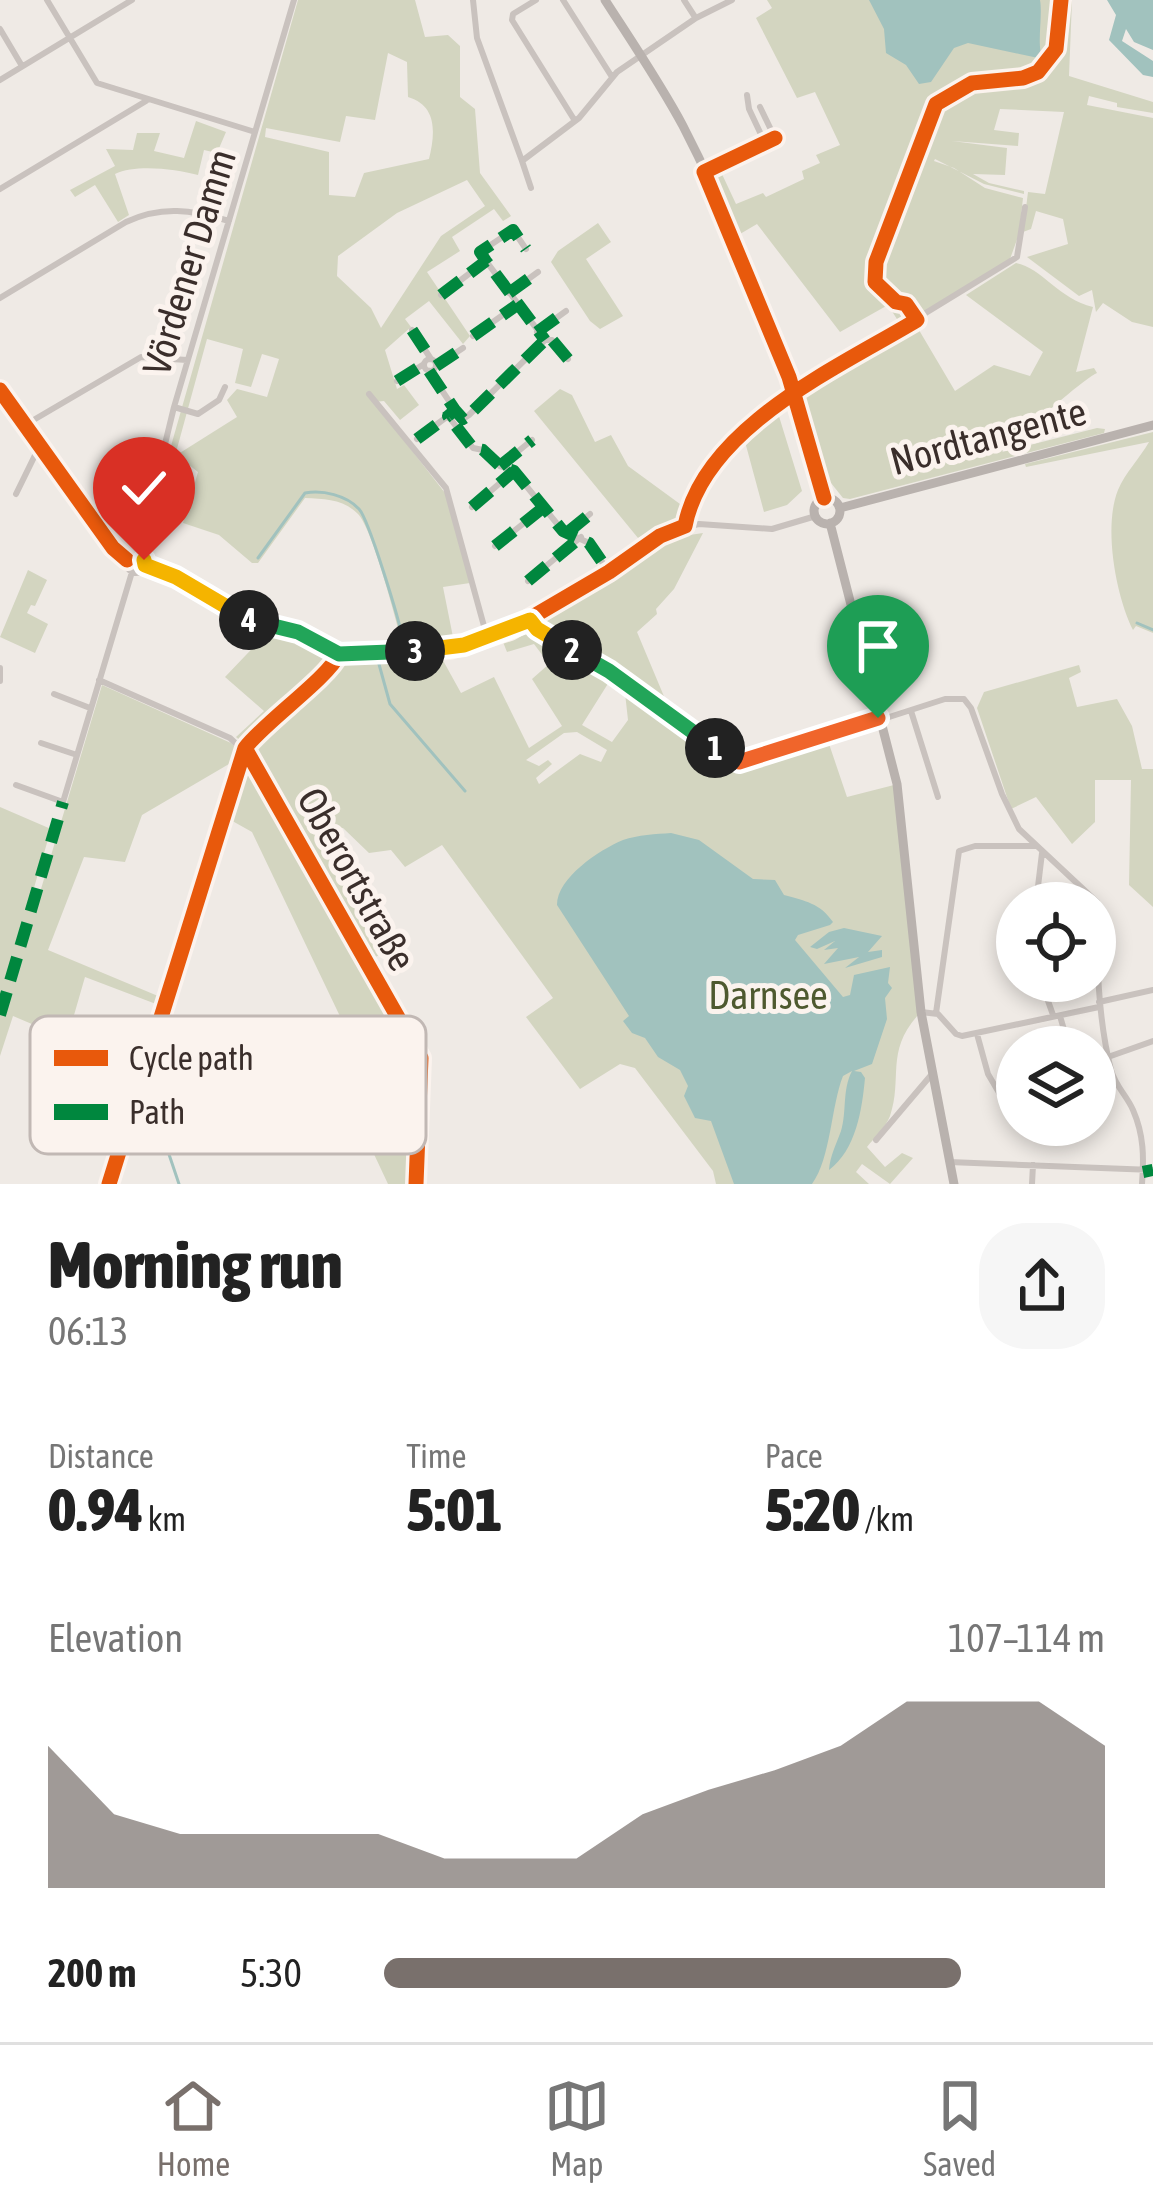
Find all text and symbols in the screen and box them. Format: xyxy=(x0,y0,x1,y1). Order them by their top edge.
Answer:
street label: Vördener Damm xyxy=(134,144,244,380)
street label: Nordtangente xyxy=(885,389,1091,483)
pin xyxy=(93,437,195,560)
icon: check xyxy=(111,455,177,521)
pin: 4 xyxy=(219,590,279,650)
pin xyxy=(827,595,929,718)
text: 4 xyxy=(241,601,257,639)
icon: arrive xyxy=(845,613,911,679)
pin: 2 xyxy=(542,620,602,680)
pin: 3 xyxy=(385,621,445,681)
text: 2 xyxy=(564,631,580,669)
text: 3 xyxy=(407,632,423,670)
pin: 1 xyxy=(685,718,745,778)
text: 1 xyxy=(707,729,723,767)
street label: Oberortstraße xyxy=(289,780,425,978)
map controls xyxy=(996,882,1116,1146)
button: locate xyxy=(996,882,1116,1002)
park label: Darnsee xyxy=(708,973,828,1017)
legend xyxy=(30,1016,426,1154)
button: layers xyxy=(996,1026,1116,1146)
text: Cycle path xyxy=(129,1039,254,1077)
text: Path xyxy=(129,1093,185,1131)
button: share xyxy=(979,1223,1105,1349)
text: Morning run xyxy=(48,1226,343,1302)
text: 06:13 xyxy=(48,1309,128,1353)
text: Distance xyxy=(48,1437,154,1475)
text: Time xyxy=(406,1437,467,1475)
text: Pace xyxy=(765,1437,823,1475)
text: 0.94 xyxy=(48,1475,143,1544)
text: 5:01 xyxy=(406,1475,503,1544)
text: 5:20 xyxy=(765,1475,860,1544)
text: km xyxy=(143,1500,186,1538)
text: /km xyxy=(860,1500,914,1538)
text: Elevation xyxy=(48,1616,183,1660)
text: 107–114 m xyxy=(948,1616,1105,1660)
text: 200 m xyxy=(48,1951,136,1995)
text: 5:30 xyxy=(240,1951,302,1995)
tab: Home xyxy=(157,2073,230,2183)
tab: Map xyxy=(544,2073,610,2183)
tab: Saved xyxy=(923,2073,996,2183)

